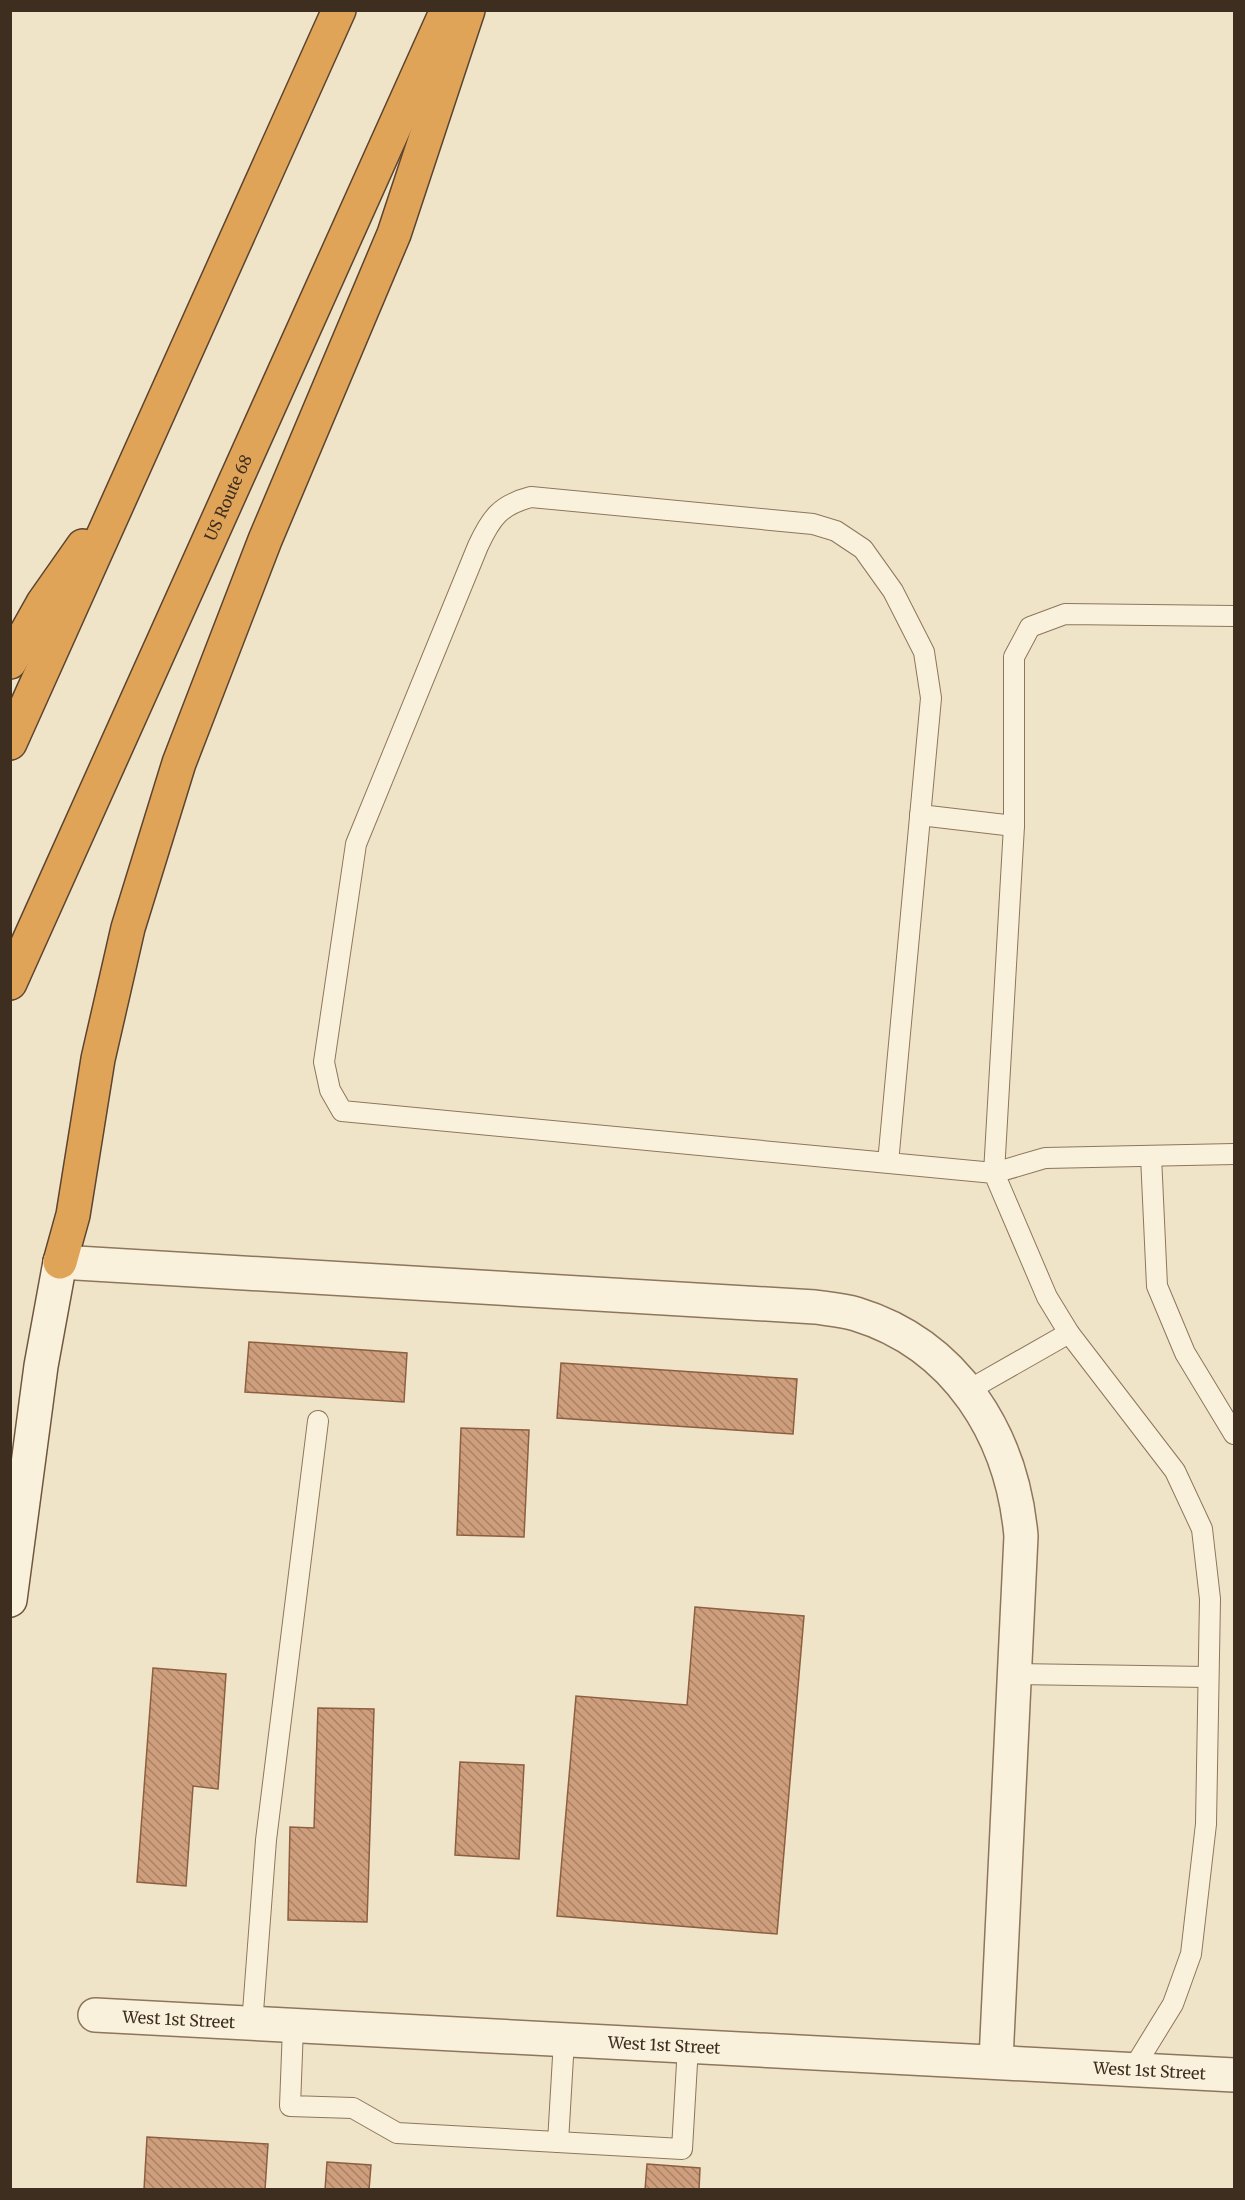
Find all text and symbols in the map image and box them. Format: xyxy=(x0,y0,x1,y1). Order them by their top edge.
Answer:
street label: US Route 68 xyxy=(200,451,256,544)
street label: West 1st Street xyxy=(121,2006,236,2032)
street label: West 1st Street xyxy=(606,2032,722,2058)
street label: West 1st Street xyxy=(1092,2058,1207,2084)

